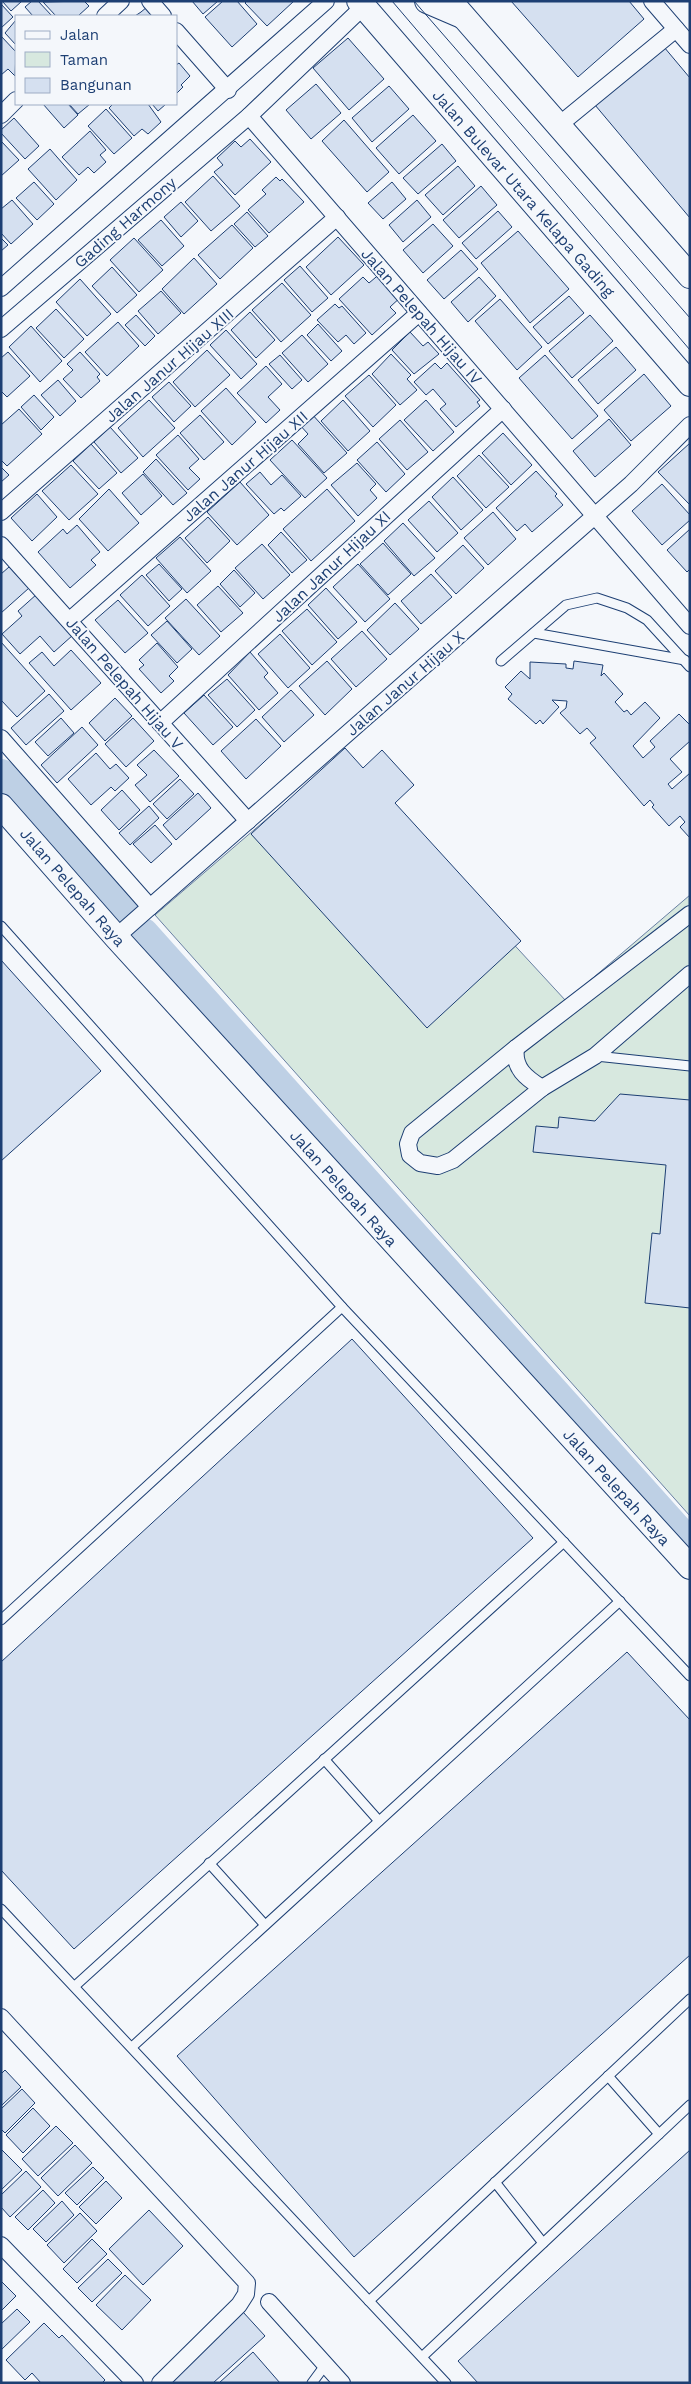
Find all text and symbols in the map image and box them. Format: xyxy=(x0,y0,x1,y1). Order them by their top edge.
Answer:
legend xyxy=(15,15,178,105)
text: Jalan xyxy=(60,26,99,44)
text: Taman xyxy=(60,51,108,69)
text: Bangunan xyxy=(60,76,132,94)
street label: Jalan Bulevar Utara Kelapa Gading xyxy=(428,86,619,301)
street label: Gading Harmony xyxy=(70,172,181,272)
street label: Jalan Pelepah Hijau IV xyxy=(357,244,486,388)
street label: Jalan Janur Hijau XIII xyxy=(101,304,238,426)
street label: Jalan Janur Hijau XII xyxy=(179,407,312,526)
street label: Jalan Janur Hijau XI xyxy=(268,507,394,626)
street label: Jalan Pelepah Hijau V xyxy=(62,613,187,753)
street label: Jalan Janur Hijau X xyxy=(342,627,468,740)
street label: Jalan Pelepah Raya xyxy=(16,824,129,951)
street label: Jalan Pelepah Raya xyxy=(286,1126,401,1251)
street label: Jalan Pelepah Raya xyxy=(559,1425,674,1550)

